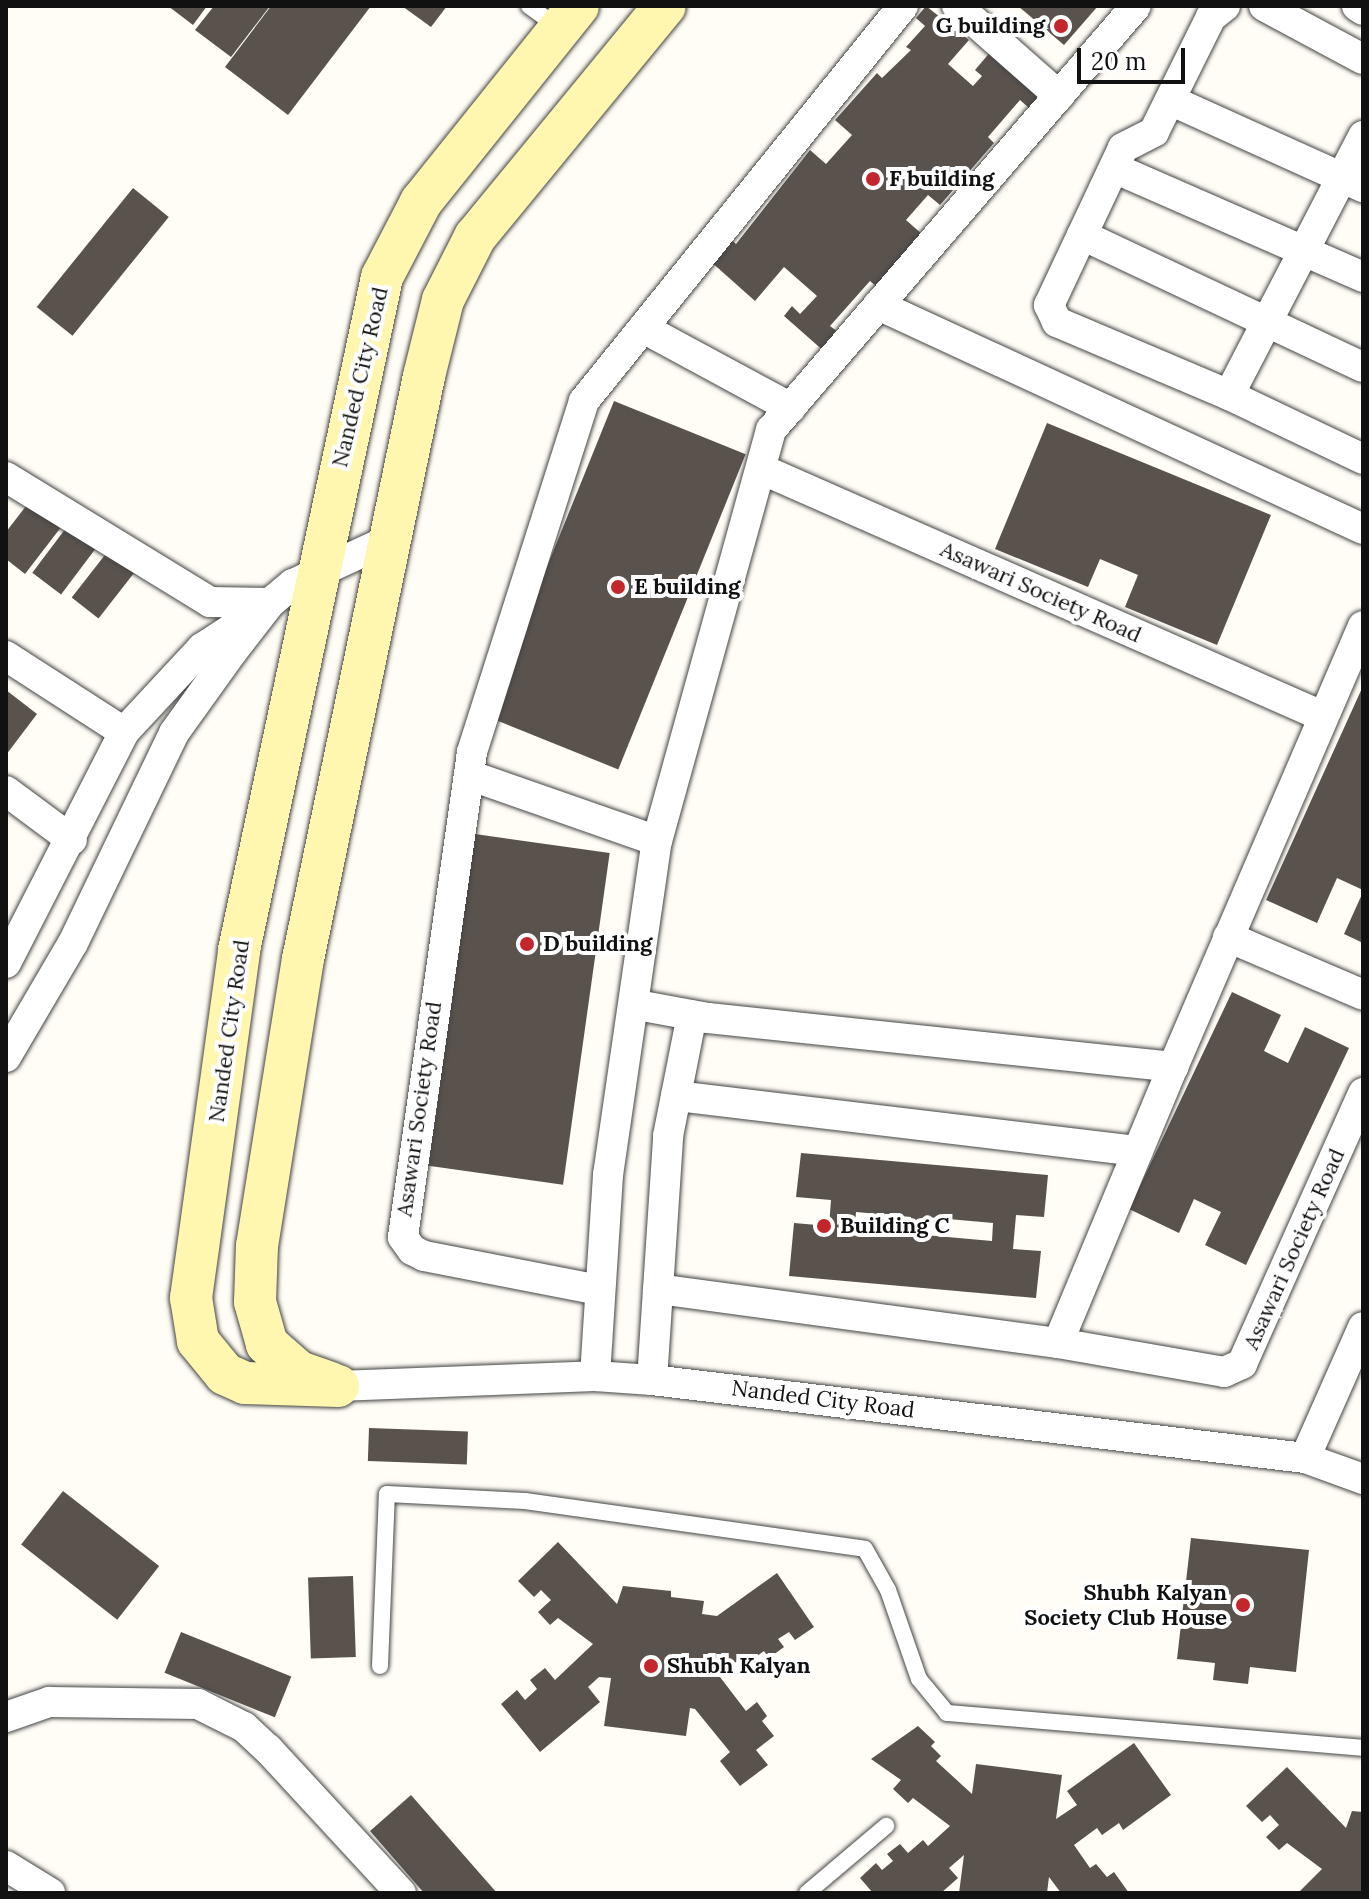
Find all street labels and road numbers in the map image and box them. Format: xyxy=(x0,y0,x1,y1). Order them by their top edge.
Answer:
street label: Nanded City Road xyxy=(326,284,394,470)
street label: Asawari Society Road xyxy=(936,536,1146,648)
street label: Nanded City Road xyxy=(203,938,255,1124)
street label: Asawari Society Road xyxy=(391,1000,447,1218)
street label: Asawari Society Road xyxy=(1238,1144,1350,1354)
street label: Nanded City Road xyxy=(730,1375,916,1423)

